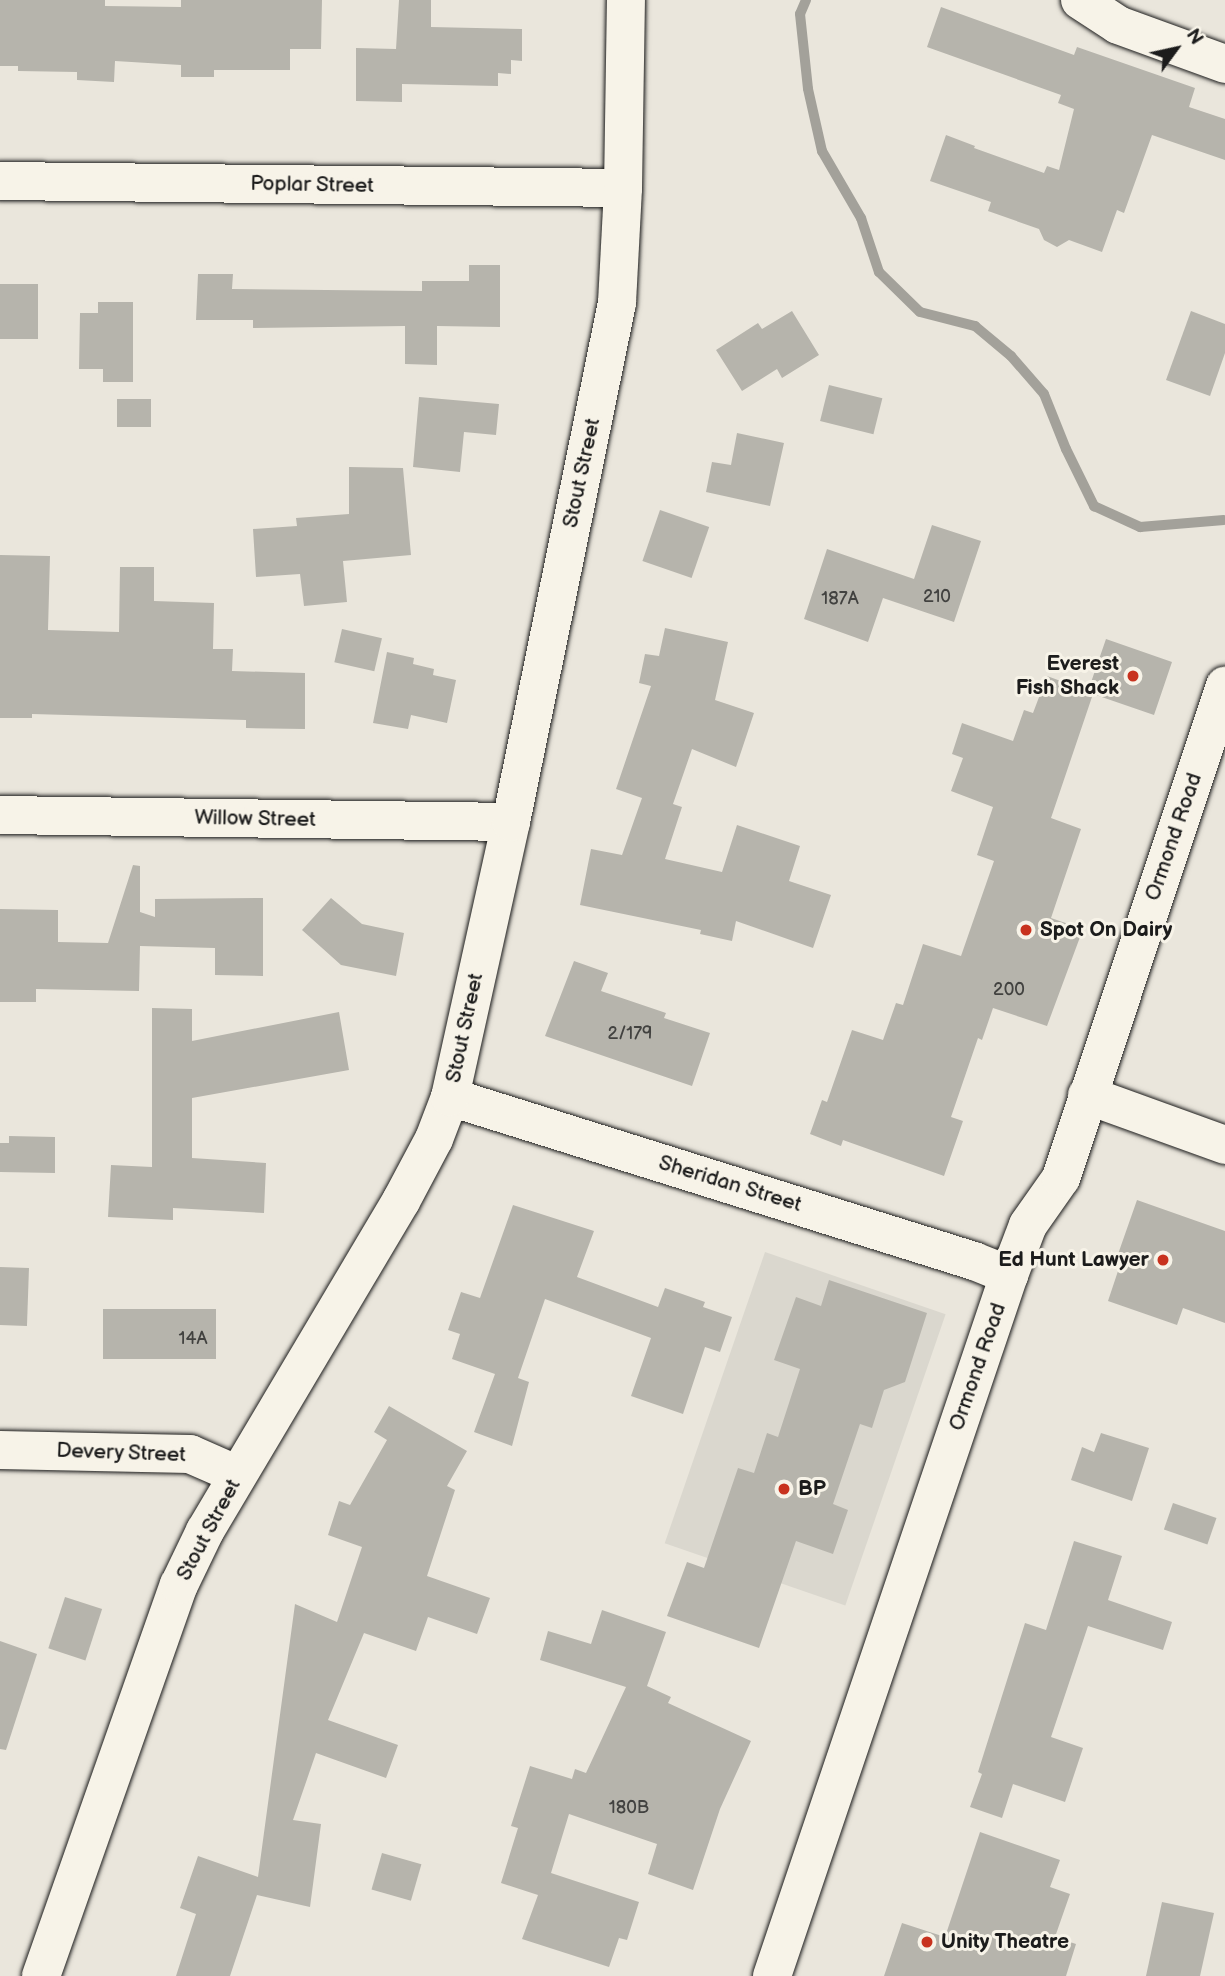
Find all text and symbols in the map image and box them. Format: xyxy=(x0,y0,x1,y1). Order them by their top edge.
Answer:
north arrow xyxy=(1141,14,1211,84)
text: N xyxy=(1180,25,1208,50)
street label: Poplar Street xyxy=(250,171,374,199)
street label: Stout Street xyxy=(558,416,606,530)
house number: 210 xyxy=(923,586,951,608)
house number: 187A xyxy=(821,588,859,610)
place label: Everest Fish Shack xyxy=(1016,651,1119,701)
marker: Everest Fish Shack xyxy=(1125,668,1141,684)
street label: Ormond Road xyxy=(1140,770,1208,904)
street label: Willow Street xyxy=(194,805,316,833)
place label: Spot On Dairy xyxy=(1040,917,1172,943)
marker: Spot On Dairy xyxy=(1018,922,1034,938)
street label: Stout Street xyxy=(441,971,489,1085)
house number: 200 xyxy=(993,979,1025,1001)
house number: 2/179 xyxy=(608,1023,652,1045)
street label: Sheridan Street xyxy=(655,1150,805,1218)
place label: Ed Hunt Lawyer xyxy=(998,1247,1149,1273)
marker: Ed Hunt Lawyer xyxy=(1155,1252,1171,1268)
street label: Ormond Road xyxy=(944,1300,1012,1434)
house number: 14A xyxy=(179,1328,207,1350)
street label: Devery Street xyxy=(55,1438,187,1468)
street label: Stout Street xyxy=(172,1475,246,1585)
place label: BP xyxy=(798,1476,826,1502)
marker: BP xyxy=(776,1481,792,1497)
house number: 180B xyxy=(609,1797,649,1819)
place label: Unity Theatre xyxy=(941,1929,1070,1955)
marker: Unity Theatre xyxy=(919,1934,935,1950)

